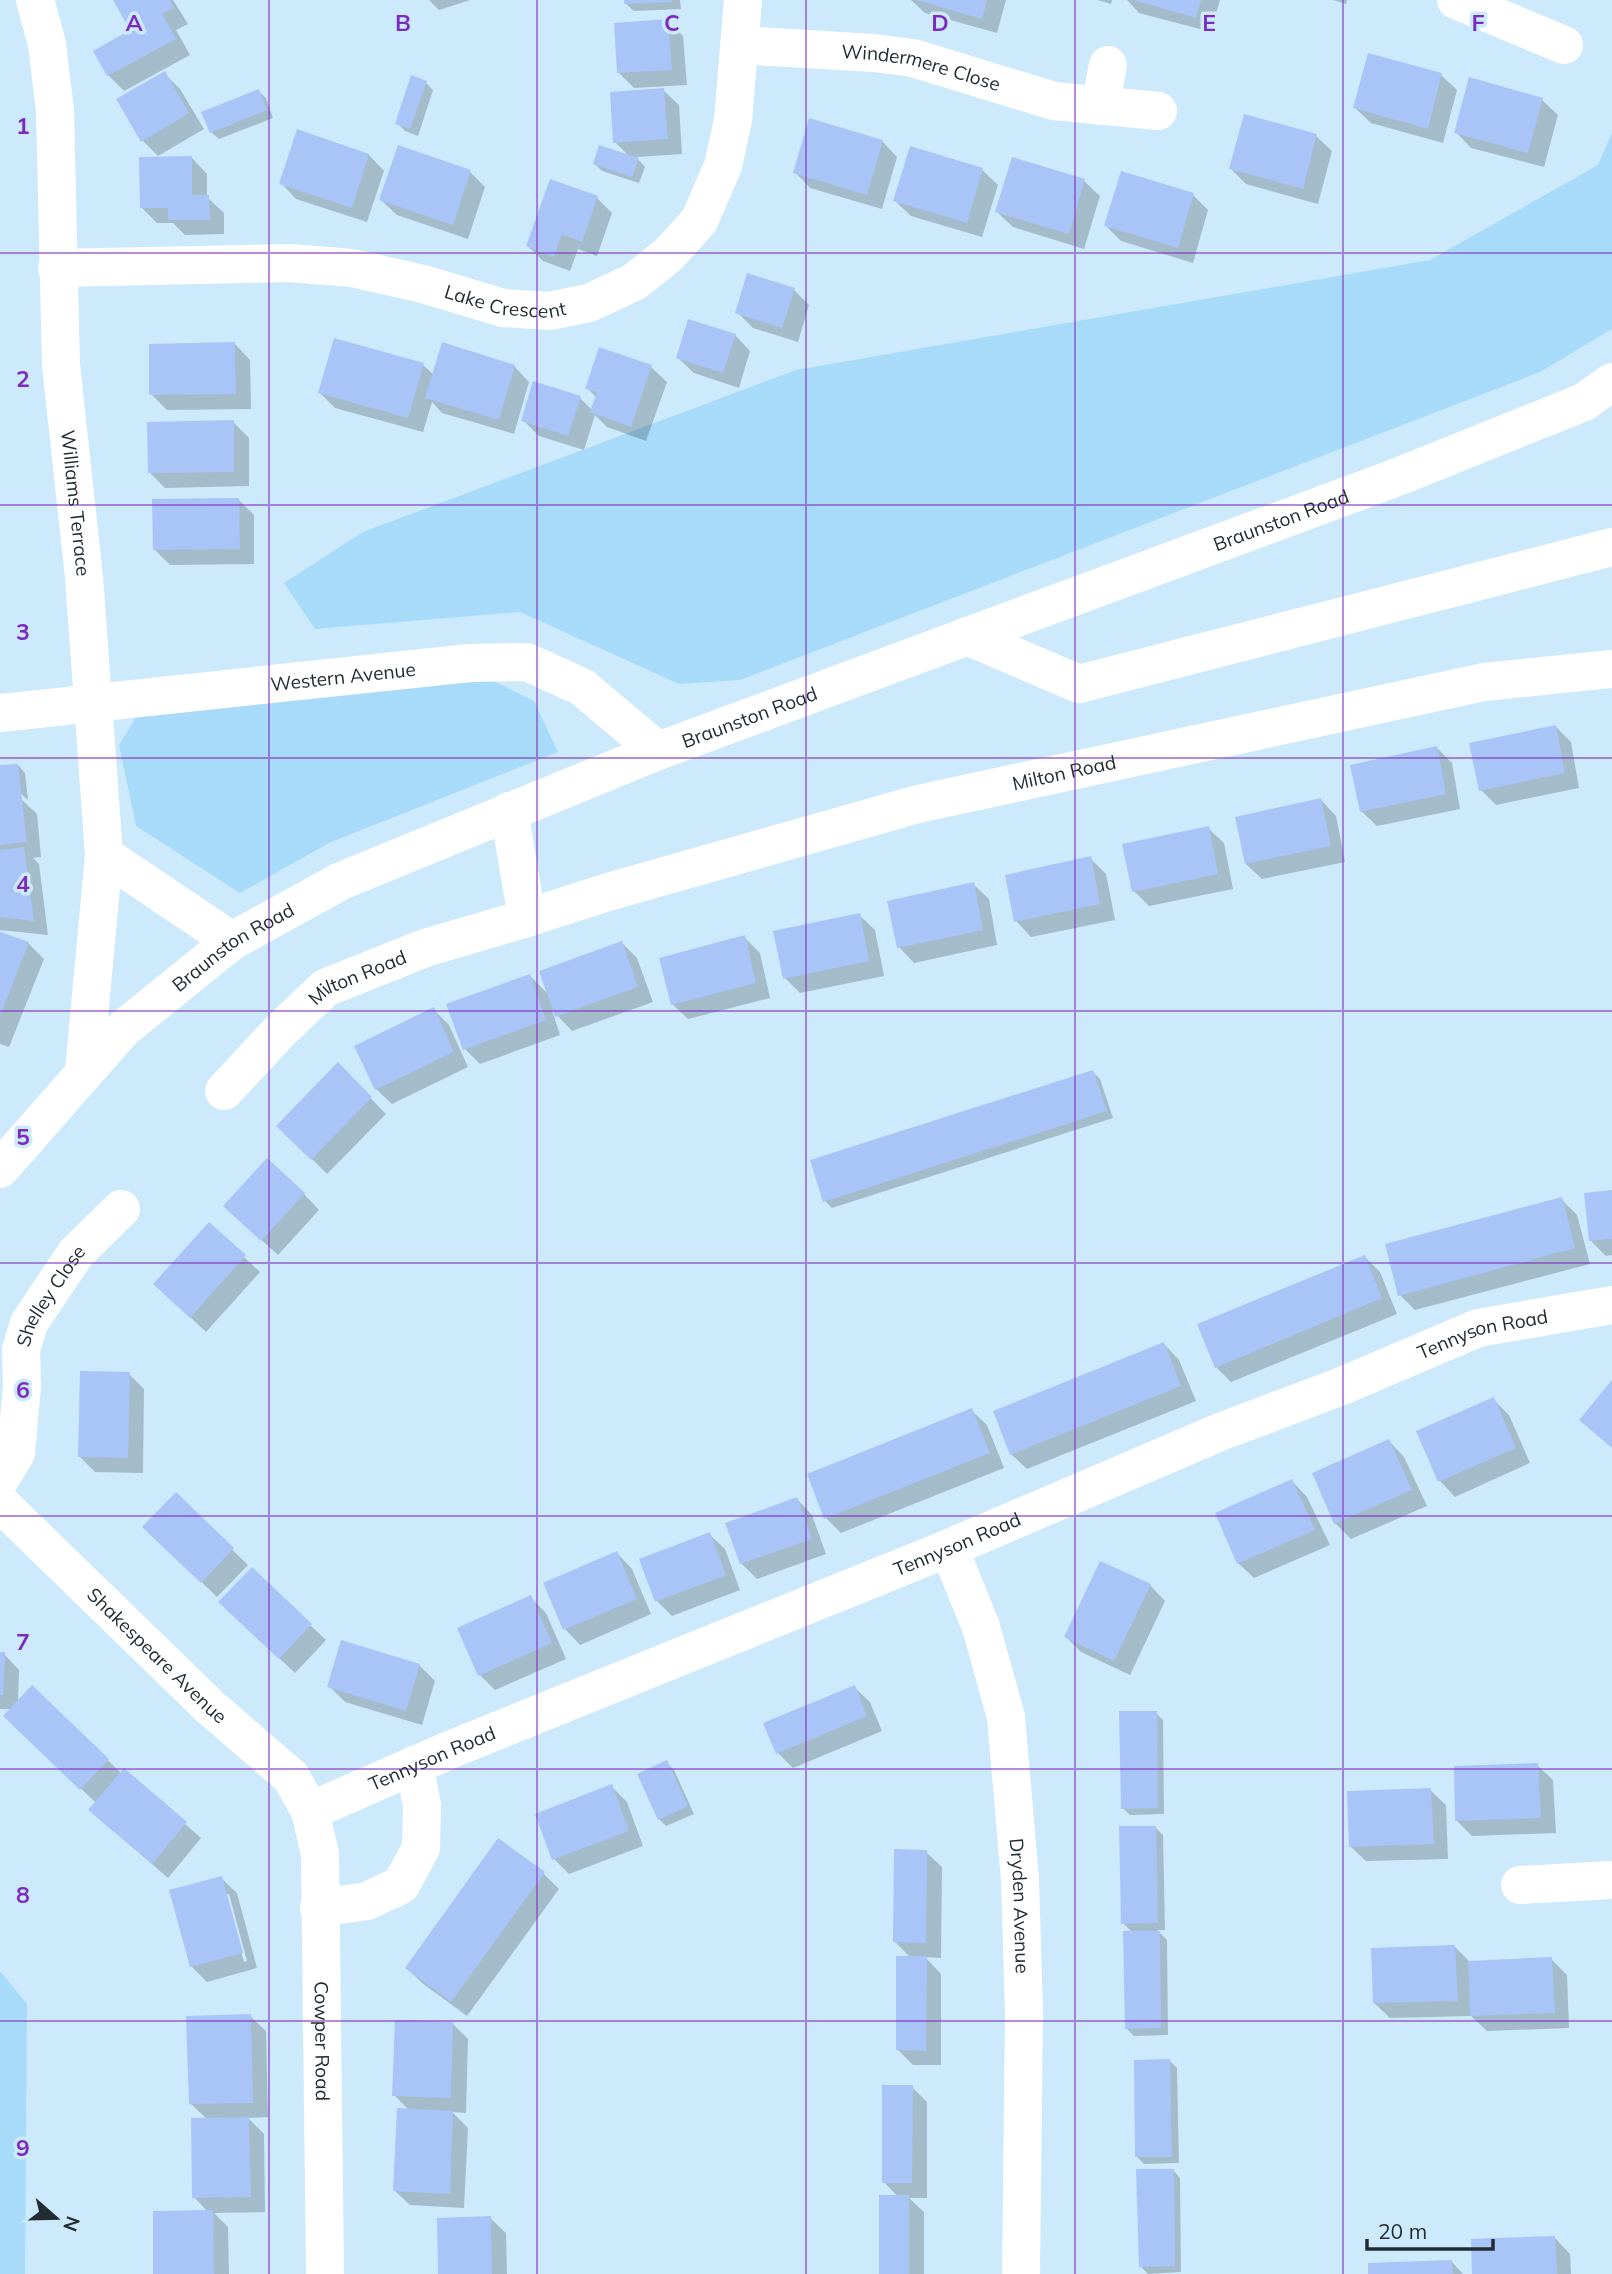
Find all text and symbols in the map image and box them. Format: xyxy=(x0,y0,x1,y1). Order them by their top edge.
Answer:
text: A xyxy=(125,8,143,37)
text: B xyxy=(395,8,411,37)
text: C xyxy=(664,8,680,37)
text: D xyxy=(931,8,949,37)
text: E xyxy=(1202,8,1216,37)
text: F xyxy=(1471,8,1485,37)
street label: Windermere Close xyxy=(841,39,1003,96)
text: 1 xyxy=(16,111,30,140)
street label: Lake Crescent xyxy=(442,279,568,323)
text: 2 xyxy=(16,364,30,393)
street label: Williams Terrace xyxy=(56,429,96,577)
street label: Braunston Road xyxy=(1210,484,1352,556)
text: 3 xyxy=(16,617,30,646)
street label: Western Avenue xyxy=(269,657,417,696)
street label: Braunston Road xyxy=(678,681,821,753)
street label: Milton Road xyxy=(1010,750,1118,795)
text: 4 xyxy=(16,869,30,898)
street label: Braunston Road xyxy=(167,897,298,997)
street label: Milton Road xyxy=(303,945,410,1010)
text: 5 xyxy=(16,1122,30,1151)
street label: Shelley Close xyxy=(11,1239,90,1349)
street label: Tennyson Road xyxy=(1414,1304,1550,1364)
text: 6 xyxy=(16,1375,30,1404)
street label: Tennyson Road xyxy=(890,1507,1024,1581)
street label: Shakespeare Avenue xyxy=(82,1582,232,1728)
text: 7 xyxy=(16,1627,30,1656)
street label: Tennyson Road xyxy=(365,1721,499,1796)
street label: Dryden Avenue xyxy=(1005,1837,1035,1974)
text: 8 xyxy=(16,1880,30,1909)
street label: Cowper Road xyxy=(310,1981,335,2101)
text: 9 xyxy=(16,2133,30,2162)
north arrow xyxy=(21,2183,91,2253)
scale bar xyxy=(1367,2208,1493,2252)
text: N xyxy=(58,2213,86,2235)
text: 20 m xyxy=(1378,2218,1427,2244)

